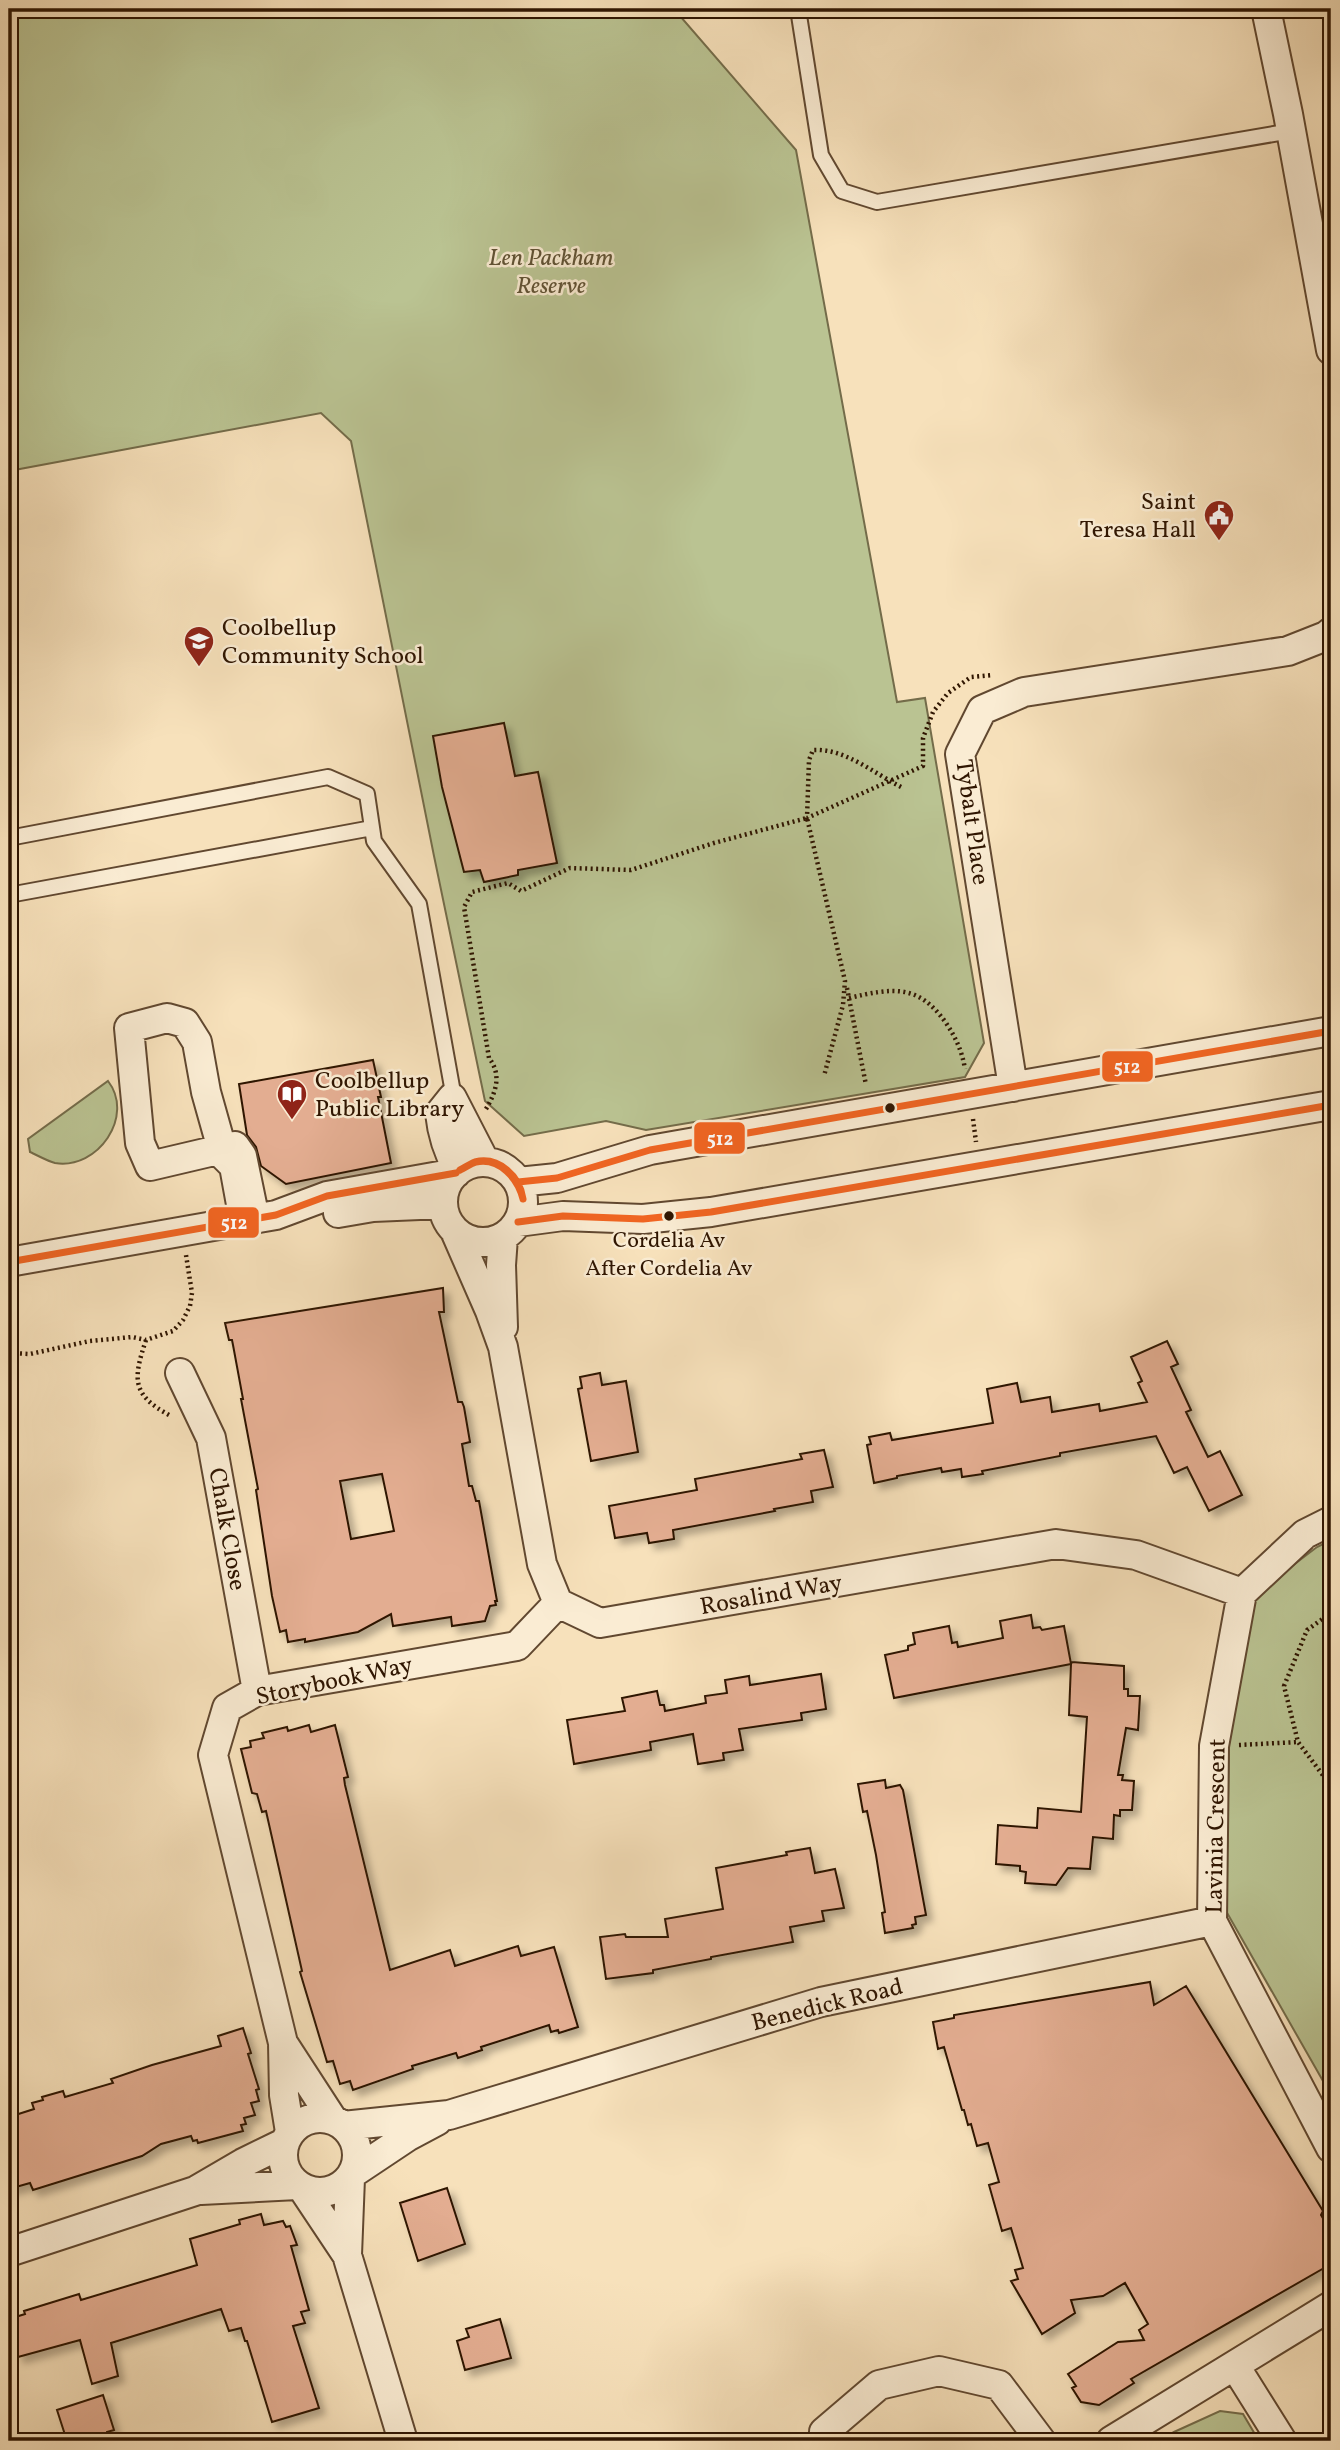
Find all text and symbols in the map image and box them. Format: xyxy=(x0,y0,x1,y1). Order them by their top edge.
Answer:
park label: Len Packham Reserve xyxy=(489,242,613,304)
place label: Saint Teresa Hall xyxy=(1079,486,1196,548)
public building icon: Saint Teresa Hall xyxy=(1202,498,1236,542)
place label: Coolbellup Community School xyxy=(222,612,424,674)
school or university icon: Coolbellup Community School xyxy=(182,624,216,668)
street label: Tybalt Place xyxy=(945,757,997,887)
line badge: 512 xyxy=(1101,1050,1154,1083)
text: 512 xyxy=(1114,1055,1140,1081)
place label: Coolbellup Public Library xyxy=(315,1065,464,1127)
library icon: Coolbellup Public Library xyxy=(275,1077,309,1121)
unlabelled marker xyxy=(883,1101,897,1115)
line badge: 512 xyxy=(693,1121,746,1155)
text: 512 xyxy=(707,1127,733,1153)
line badge: 512 xyxy=(207,1206,260,1239)
marker: Cordelia Av After Cordelia Av xyxy=(662,1209,676,1223)
text: 512 xyxy=(221,1211,247,1237)
place label: Cordelia Av After Cordelia Av xyxy=(586,1226,753,1285)
street label: Chalk Close xyxy=(199,1465,254,1593)
street label: Rosalind Way xyxy=(698,1567,845,1625)
street label: Storybook Way xyxy=(253,1649,416,1715)
street label: Lavinia Crescent xyxy=(1198,1738,1236,1914)
street label: Benedick Road xyxy=(748,1971,907,2041)

